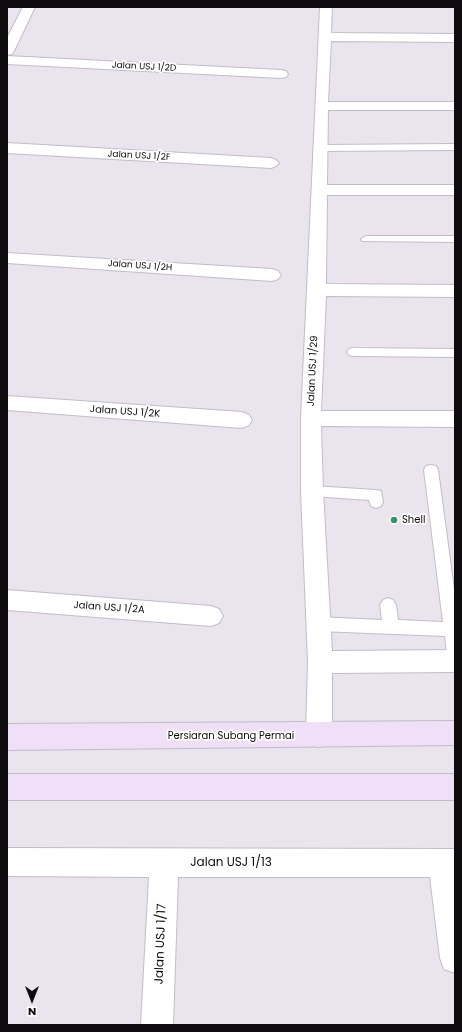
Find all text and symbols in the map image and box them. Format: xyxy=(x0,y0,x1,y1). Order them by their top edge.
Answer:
street label: Jalan USJ 1/2D xyxy=(111,60,177,74)
street label: Jalan USJ 1/2F xyxy=(107,149,171,163)
street label: Jalan USJ 1/2H xyxy=(107,258,173,274)
street label: Jalan USJ 1/29 xyxy=(305,335,321,407)
street label: Jalan USJ 1/2K xyxy=(89,404,161,420)
place label: Shell xyxy=(402,514,425,526)
marker: Shell xyxy=(389,515,399,525)
street label: Jalan USJ 1/2A xyxy=(73,600,145,616)
street label: Persiaran Subang Permai xyxy=(168,730,294,742)
street label: Jalan USJ 1/13 xyxy=(190,856,272,870)
street label: Jalan USJ 1/17 xyxy=(152,903,170,985)
north arrow xyxy=(12,980,52,1020)
text: N xyxy=(28,1004,36,1020)

